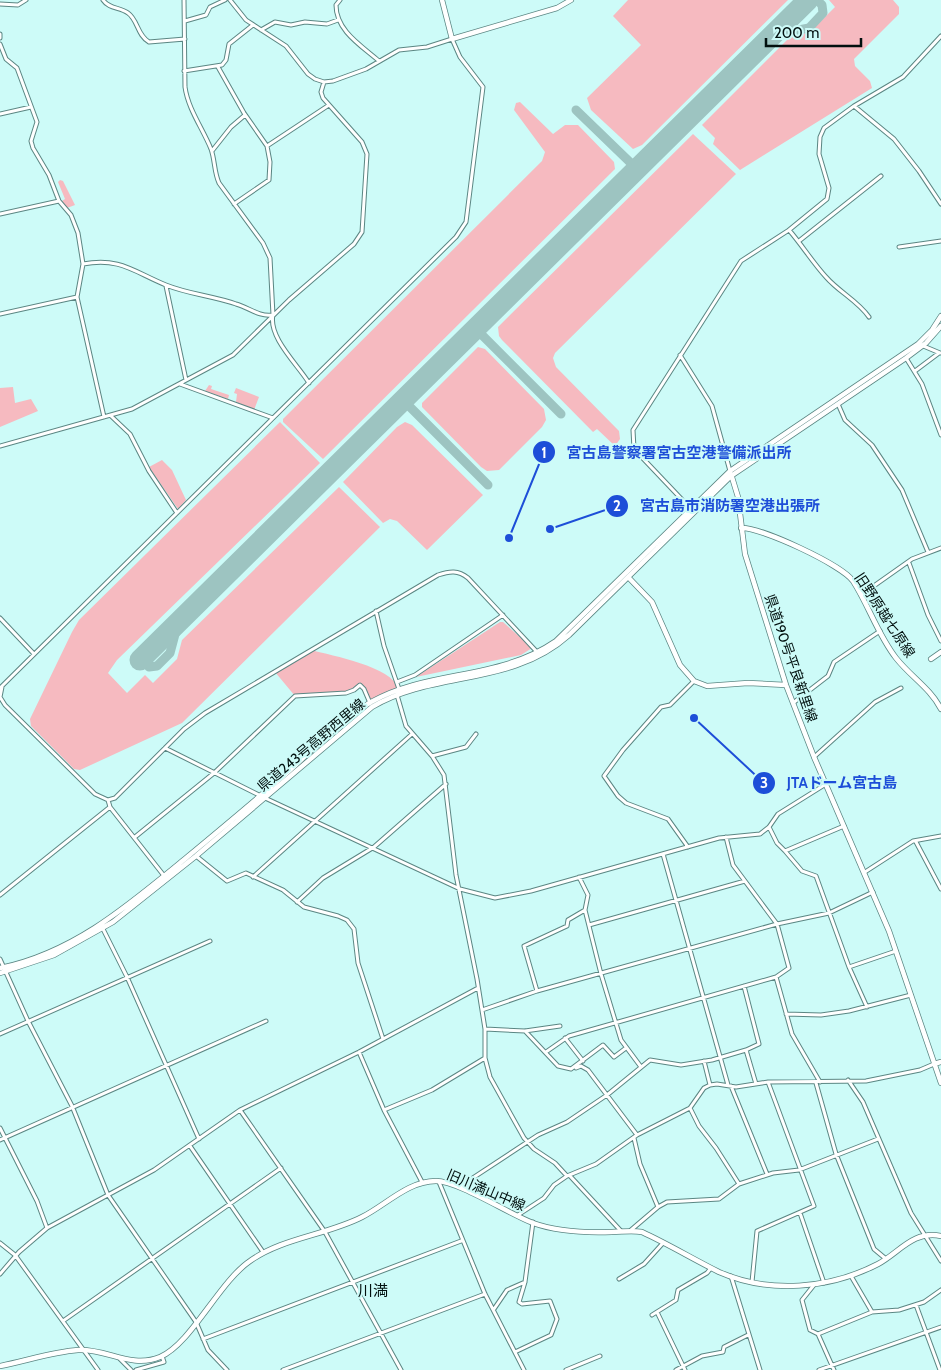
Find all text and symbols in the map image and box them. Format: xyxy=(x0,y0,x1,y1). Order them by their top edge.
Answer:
scale bar xyxy=(766,15,861,47)
text: 200 m xyxy=(774,24,819,42)
callout: 宮古島警察署宮古空港警備派出所 xyxy=(531,437,801,467)
text: 1 xyxy=(541,444,547,462)
text: 宮古島警察署宮古空港警備派出所 xyxy=(566,444,792,462)
callout: 宮古島市消防署空港出張所 xyxy=(605,491,830,521)
text: 2 xyxy=(613,497,621,515)
text: 宮古島市消防署空港出張所 xyxy=(640,497,820,515)
street label: 旧野原越七原線 xyxy=(851,569,919,661)
street label: 県道190号平良新里線 xyxy=(761,592,821,724)
street label: 県道243号高野西里線 xyxy=(254,695,368,795)
callout: JTAドーム宮古島 xyxy=(752,768,908,798)
text: 3 xyxy=(760,774,768,792)
text: JTAドーム宮古島 xyxy=(786,774,897,792)
street label: 旧川満山中線 xyxy=(444,1165,528,1215)
district label: 川満 xyxy=(358,1282,388,1300)

